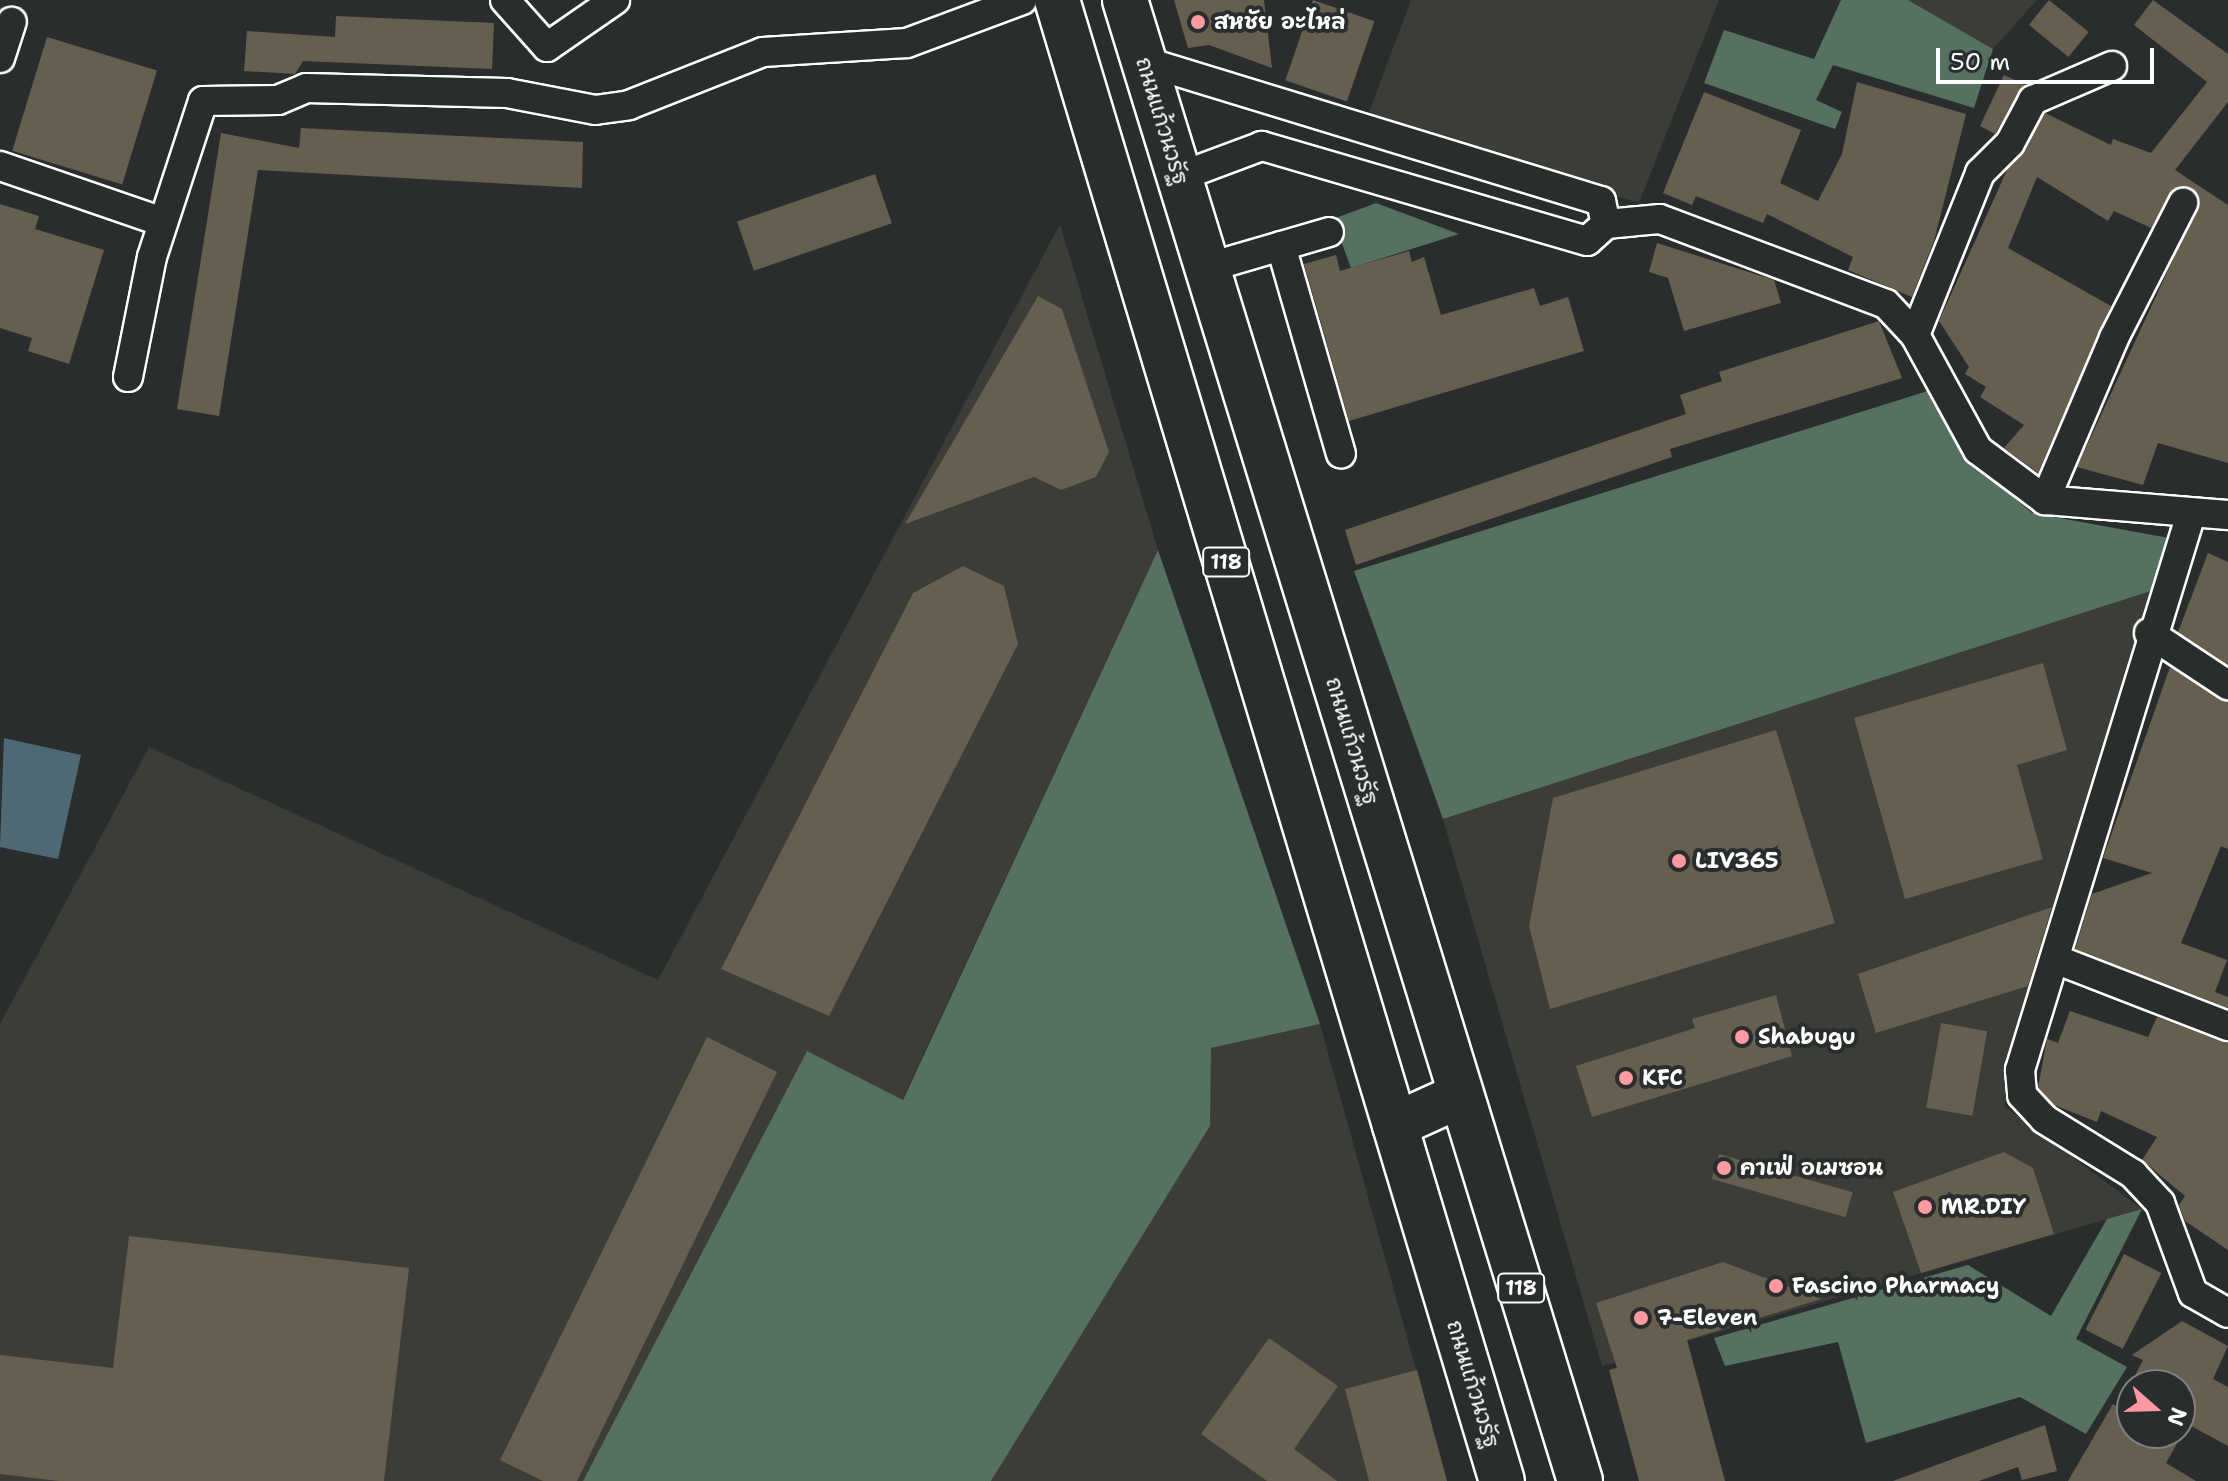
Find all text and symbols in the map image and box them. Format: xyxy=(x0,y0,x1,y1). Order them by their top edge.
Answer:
place label: สหชัย อะไหล่ xyxy=(1214,9,1345,35)
marker: สหชัย อะไหล่ xyxy=(1189,13,1207,31)
scale bar xyxy=(1940,32,2158,82)
text: 50 m xyxy=(1950,46,2010,78)
street label: ถนนแก้วนวรัฐ xyxy=(1130,54,1194,188)
road number: 118 xyxy=(1202,546,1250,578)
street label: ถนนแก้วนวรัฐ xyxy=(1320,674,1384,808)
place label: LIV365 xyxy=(1695,848,1779,874)
marker: LIV365 xyxy=(1670,852,1688,870)
place label: Shabugu xyxy=(1758,1024,1856,1050)
marker: Shabugu xyxy=(1733,1028,1751,1046)
place label: KFC xyxy=(1642,1065,1683,1091)
marker: KFC xyxy=(1617,1069,1635,1087)
place label: คาเฟ่ อเมซอน xyxy=(1740,1155,1883,1181)
marker: คาเฟ่ อเมซอน xyxy=(1715,1159,1733,1177)
place label: MR.DIY xyxy=(1941,1194,2026,1220)
marker: MR.DIY xyxy=(1916,1198,1934,1216)
road number: 118 xyxy=(1497,1272,1545,1304)
place label: Fascino Pharmacy xyxy=(1792,1273,2000,1299)
marker: Fascino Pharmacy xyxy=(1767,1277,1785,1295)
place label: 7-Eleven xyxy=(1657,1305,1757,1331)
marker: 7-Eleven xyxy=(1632,1309,1650,1327)
street label: ถนนแก้วนวรัฐ xyxy=(1441,1317,1505,1451)
north arrow xyxy=(2116,1369,2196,1449)
text: N xyxy=(2161,1404,2194,1430)

